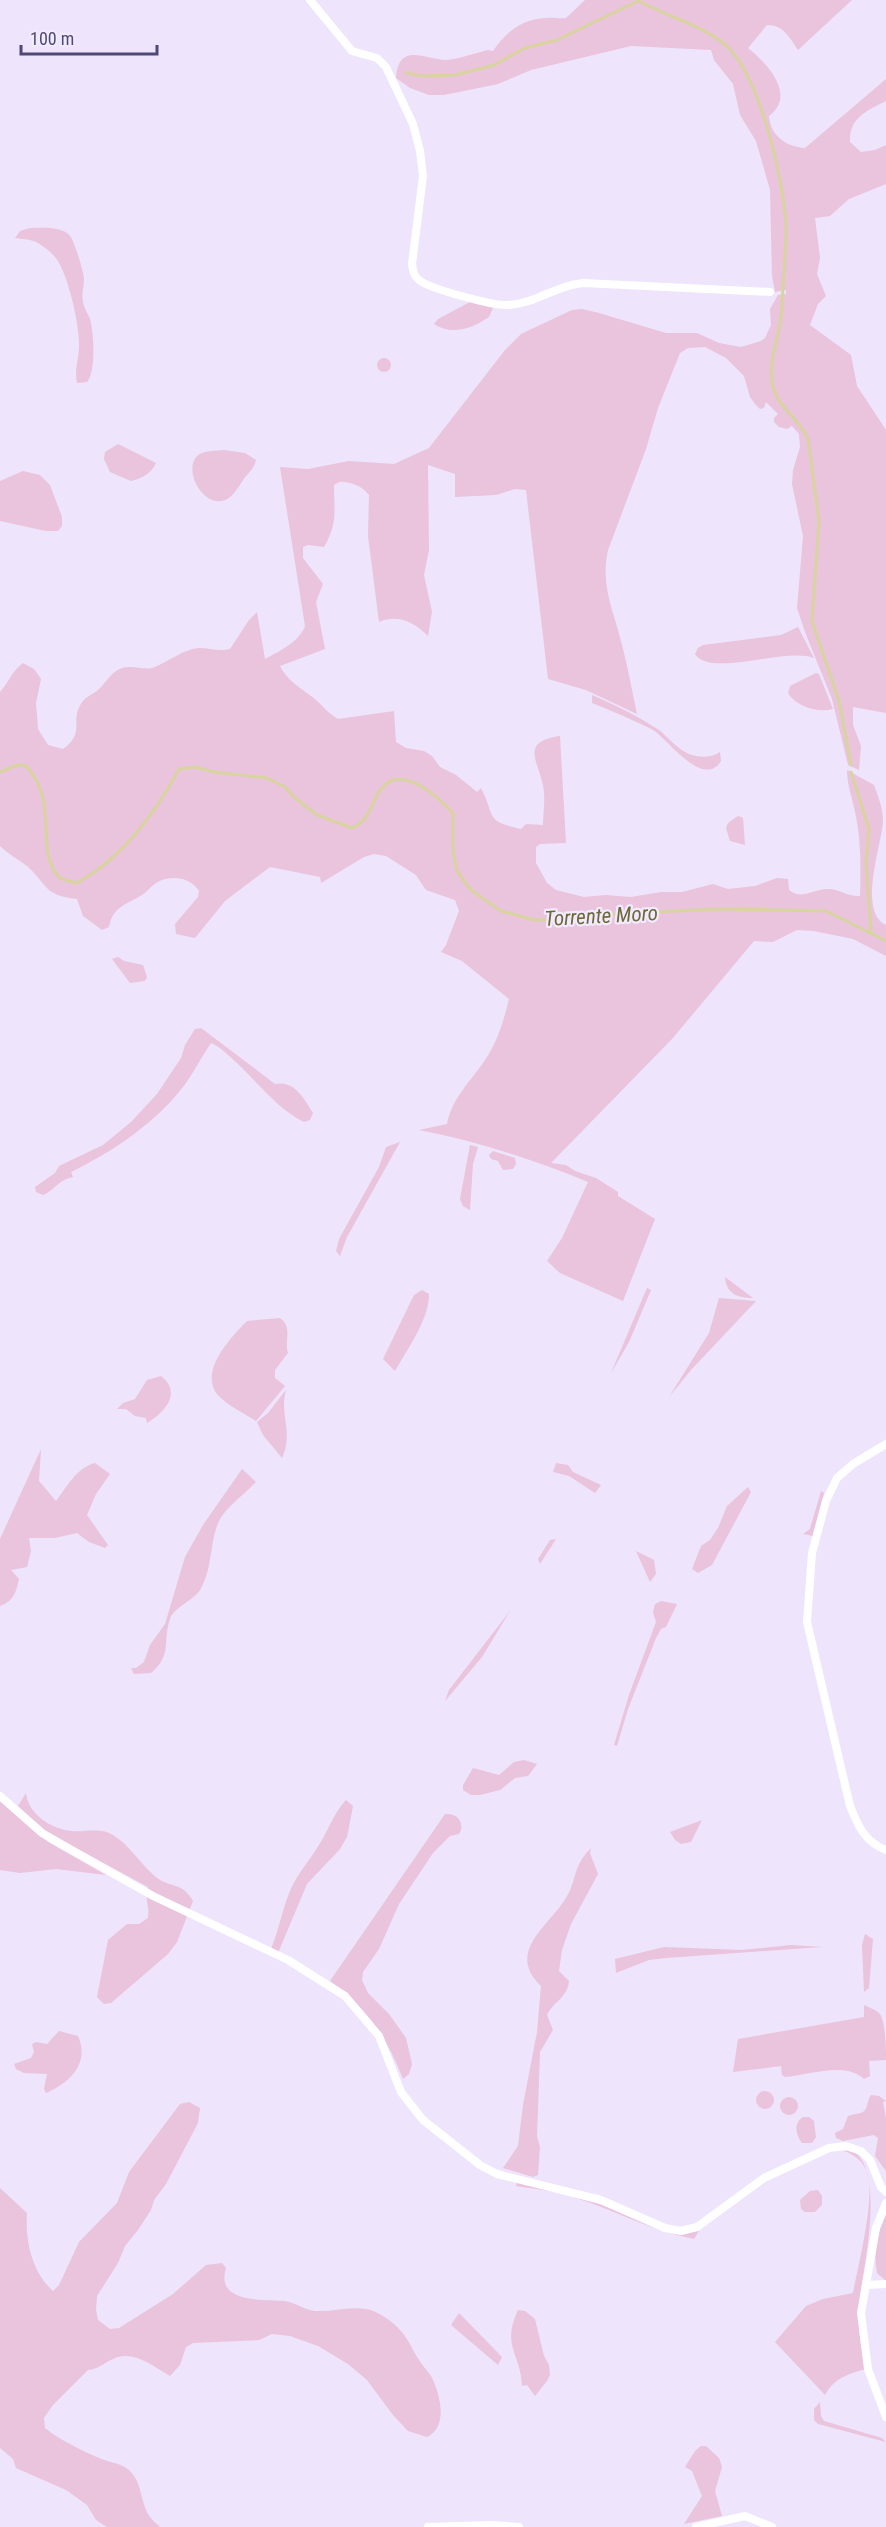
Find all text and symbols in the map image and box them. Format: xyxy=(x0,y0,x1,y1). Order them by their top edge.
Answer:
scale bar xyxy=(21,18,158,56)
text: 100 m xyxy=(30,28,74,49)
water label: Torrente Moro xyxy=(544,901,658,931)

